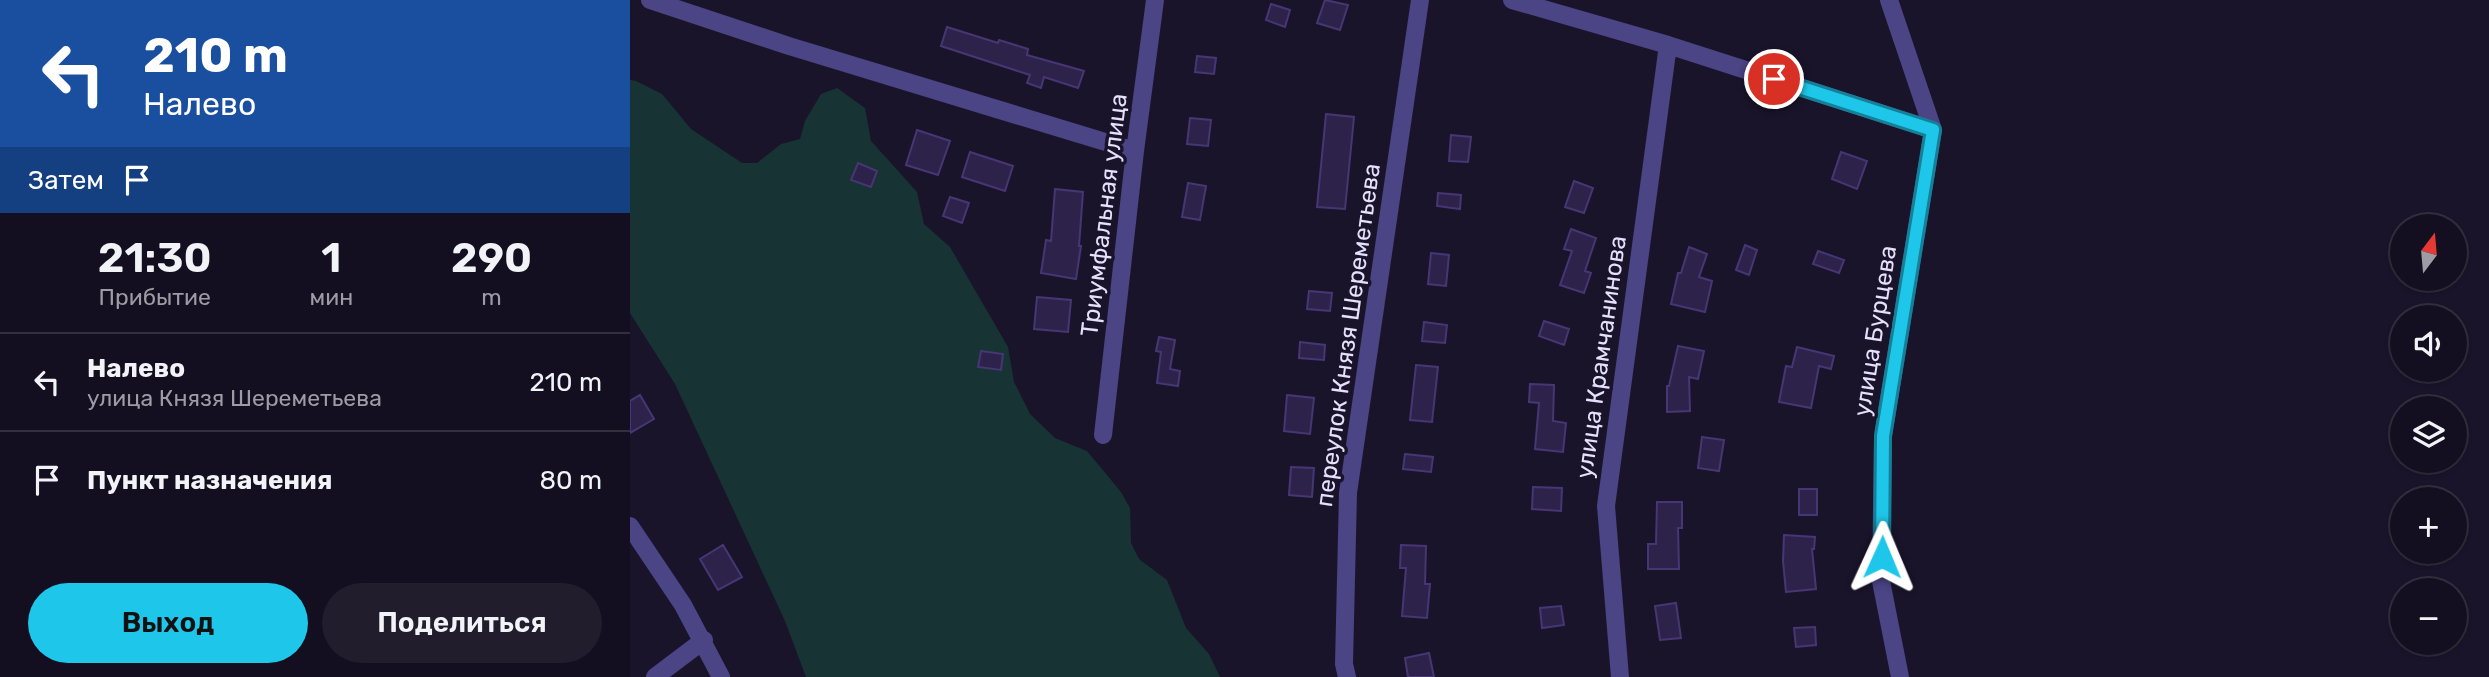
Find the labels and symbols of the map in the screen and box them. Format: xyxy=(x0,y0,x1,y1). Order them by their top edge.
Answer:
pin xyxy=(1744,49,1804,109)
street label: Триумфальная улица xyxy=(1075,92,1133,338)
street label: переулок Князя Шереметьева xyxy=(1310,161,1386,509)
north arrow xyxy=(2390,214,2468,290)
street label: улица Крамчанинова xyxy=(1570,234,1632,480)
street label: улица Бурцева xyxy=(1848,244,1902,418)
position arrow xyxy=(1845,520,1919,594)

